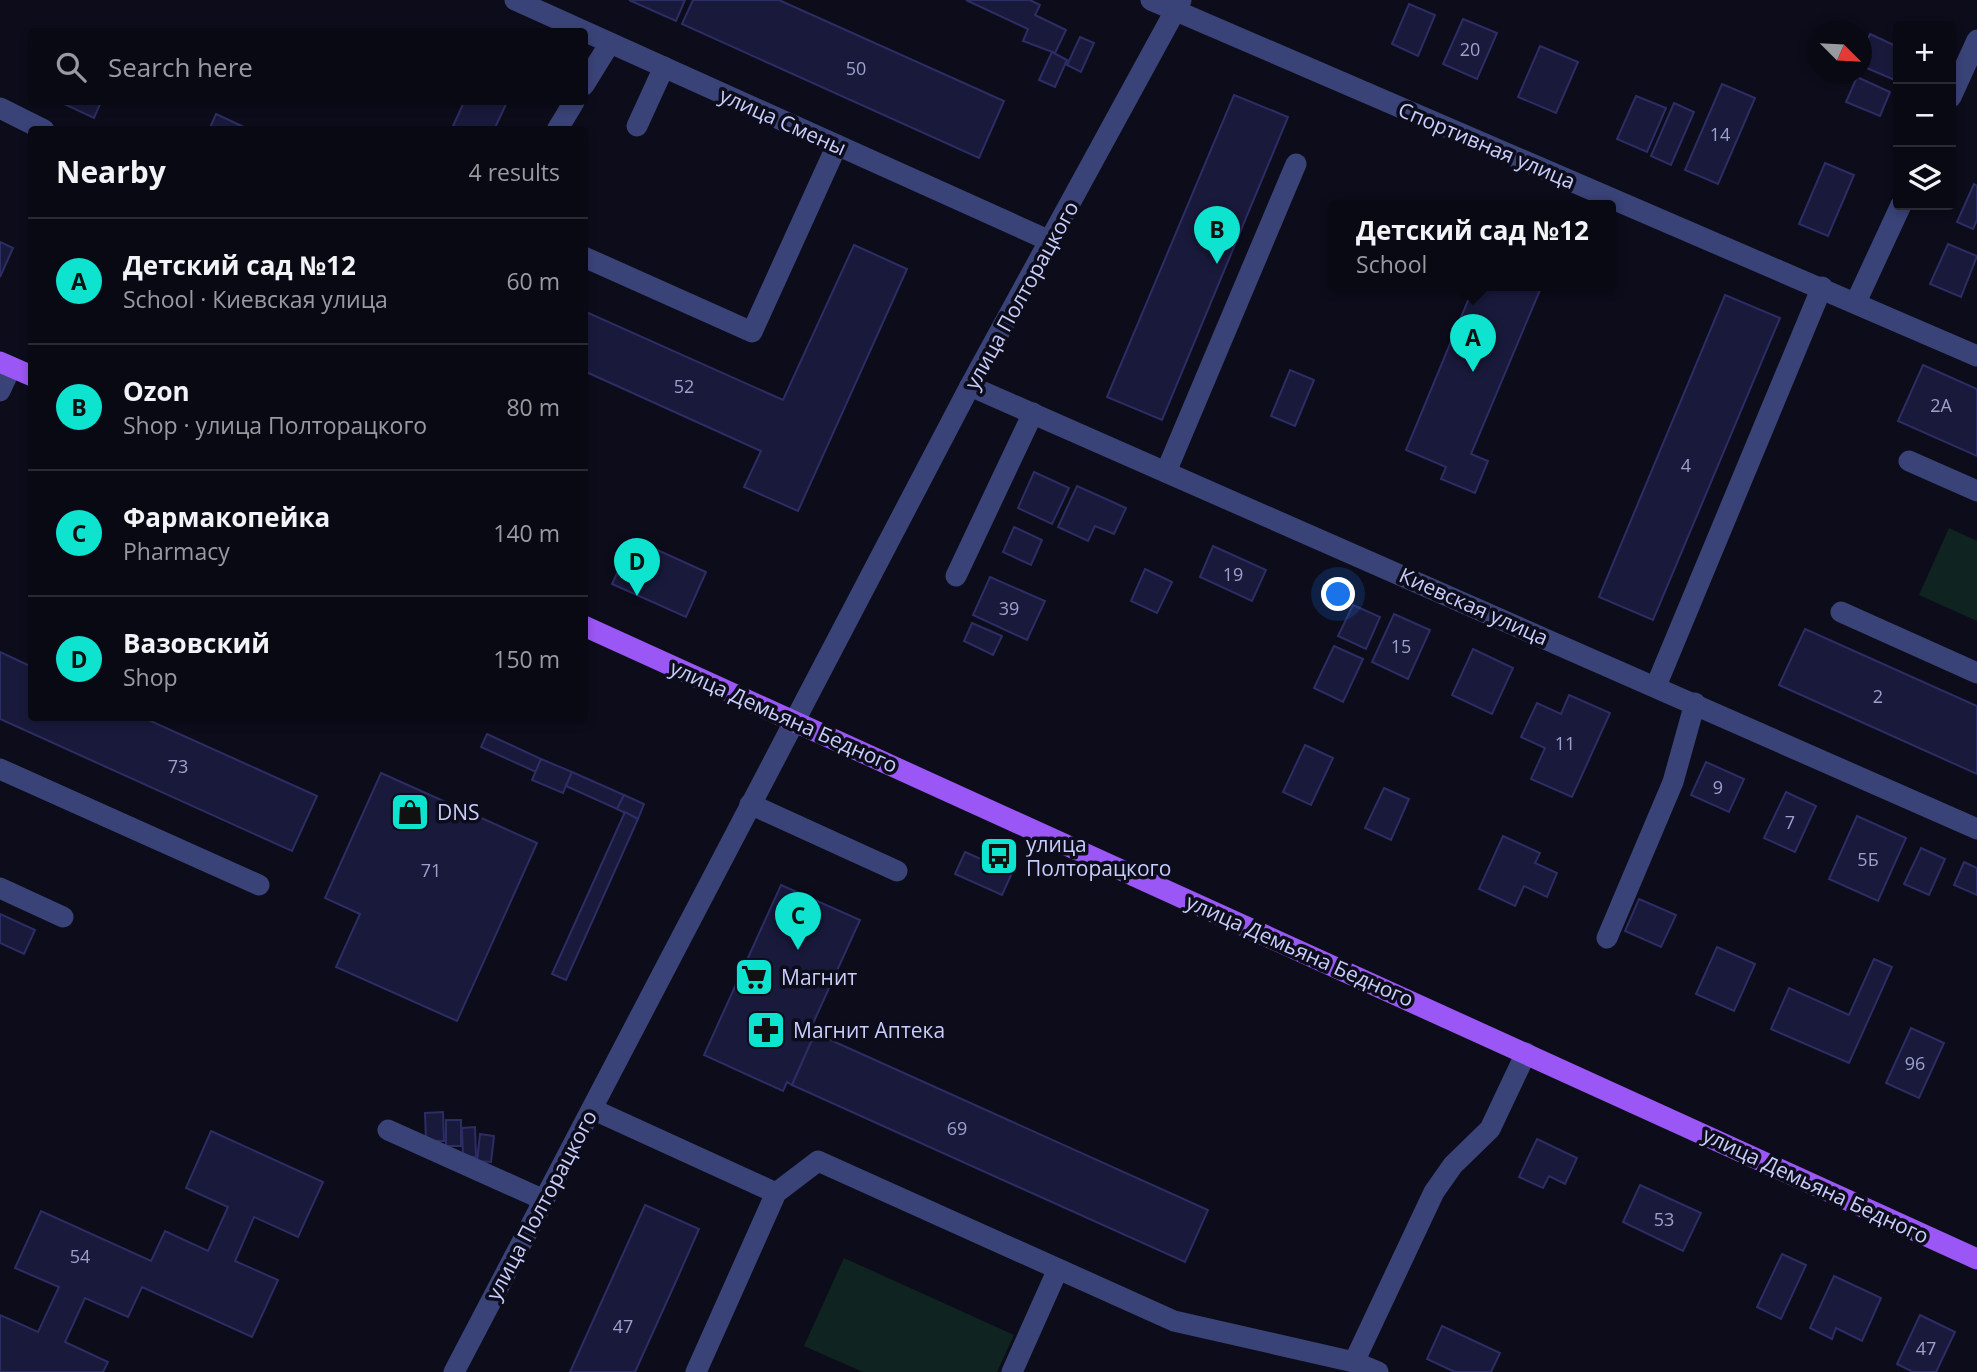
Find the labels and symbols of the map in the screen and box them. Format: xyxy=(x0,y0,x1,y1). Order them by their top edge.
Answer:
north arrow xyxy=(1809,21,1872,84)
house number: 20 xyxy=(1460,37,1480,61)
house number: 50 xyxy=(846,56,866,80)
street label: улица Смены xyxy=(715,81,851,161)
street label: Спортивная улица xyxy=(1394,95,1580,195)
house number: 14 xyxy=(1710,122,1730,146)
street label: улица Полторацкого xyxy=(957,196,1085,394)
pin: B xyxy=(1194,206,1240,264)
pin: A xyxy=(1450,314,1496,372)
house number: 52 xyxy=(674,374,694,398)
house number: 2А xyxy=(1930,393,1952,417)
house number: 4 xyxy=(1681,453,1691,477)
pin: D xyxy=(614,538,660,596)
street label: Киевская улица xyxy=(1395,561,1553,651)
house number: 19 xyxy=(1223,562,1243,586)
your location xyxy=(1321,577,1355,611)
house number: 39 xyxy=(999,596,1019,620)
house number: 15 xyxy=(1391,634,1411,658)
street label: улица Демьяна Бедного xyxy=(666,653,902,779)
house number: 2 xyxy=(1873,684,1883,708)
house number: 11 xyxy=(1555,731,1575,755)
house number: 73 xyxy=(168,754,188,778)
house number: 9 xyxy=(1713,775,1723,799)
shop icon: DNS xyxy=(389,791,431,833)
place label: DNS xyxy=(437,798,480,826)
house number: 7 xyxy=(1785,810,1795,834)
place label: улица Полторацкого xyxy=(1026,830,1171,882)
bus stop icon: улица Полторацкого xyxy=(978,835,1020,877)
house number: 5Б xyxy=(1857,847,1879,871)
house number: 71 xyxy=(421,858,441,882)
street label: улица Демьяна Бедного xyxy=(1182,887,1418,1013)
pin: C xyxy=(775,892,821,950)
supermarket icon: Магнит xyxy=(733,956,775,998)
place label: Магнит xyxy=(781,963,857,991)
pharmacy icon: Магнит Аптека xyxy=(745,1009,787,1051)
place label: Магнит Аптека xyxy=(793,1016,945,1044)
house number: 96 xyxy=(1905,1051,1925,1075)
street label: улица Полторацкого xyxy=(479,1105,603,1305)
house number: 69 xyxy=(947,1116,967,1140)
street label: улица Демьяна Бедного xyxy=(1698,1120,1934,1250)
house number: 53 xyxy=(1654,1207,1674,1231)
house number: 54 xyxy=(70,1244,90,1268)
house number: 47 xyxy=(613,1314,633,1338)
house number: 47 xyxy=(1916,1336,1936,1360)

